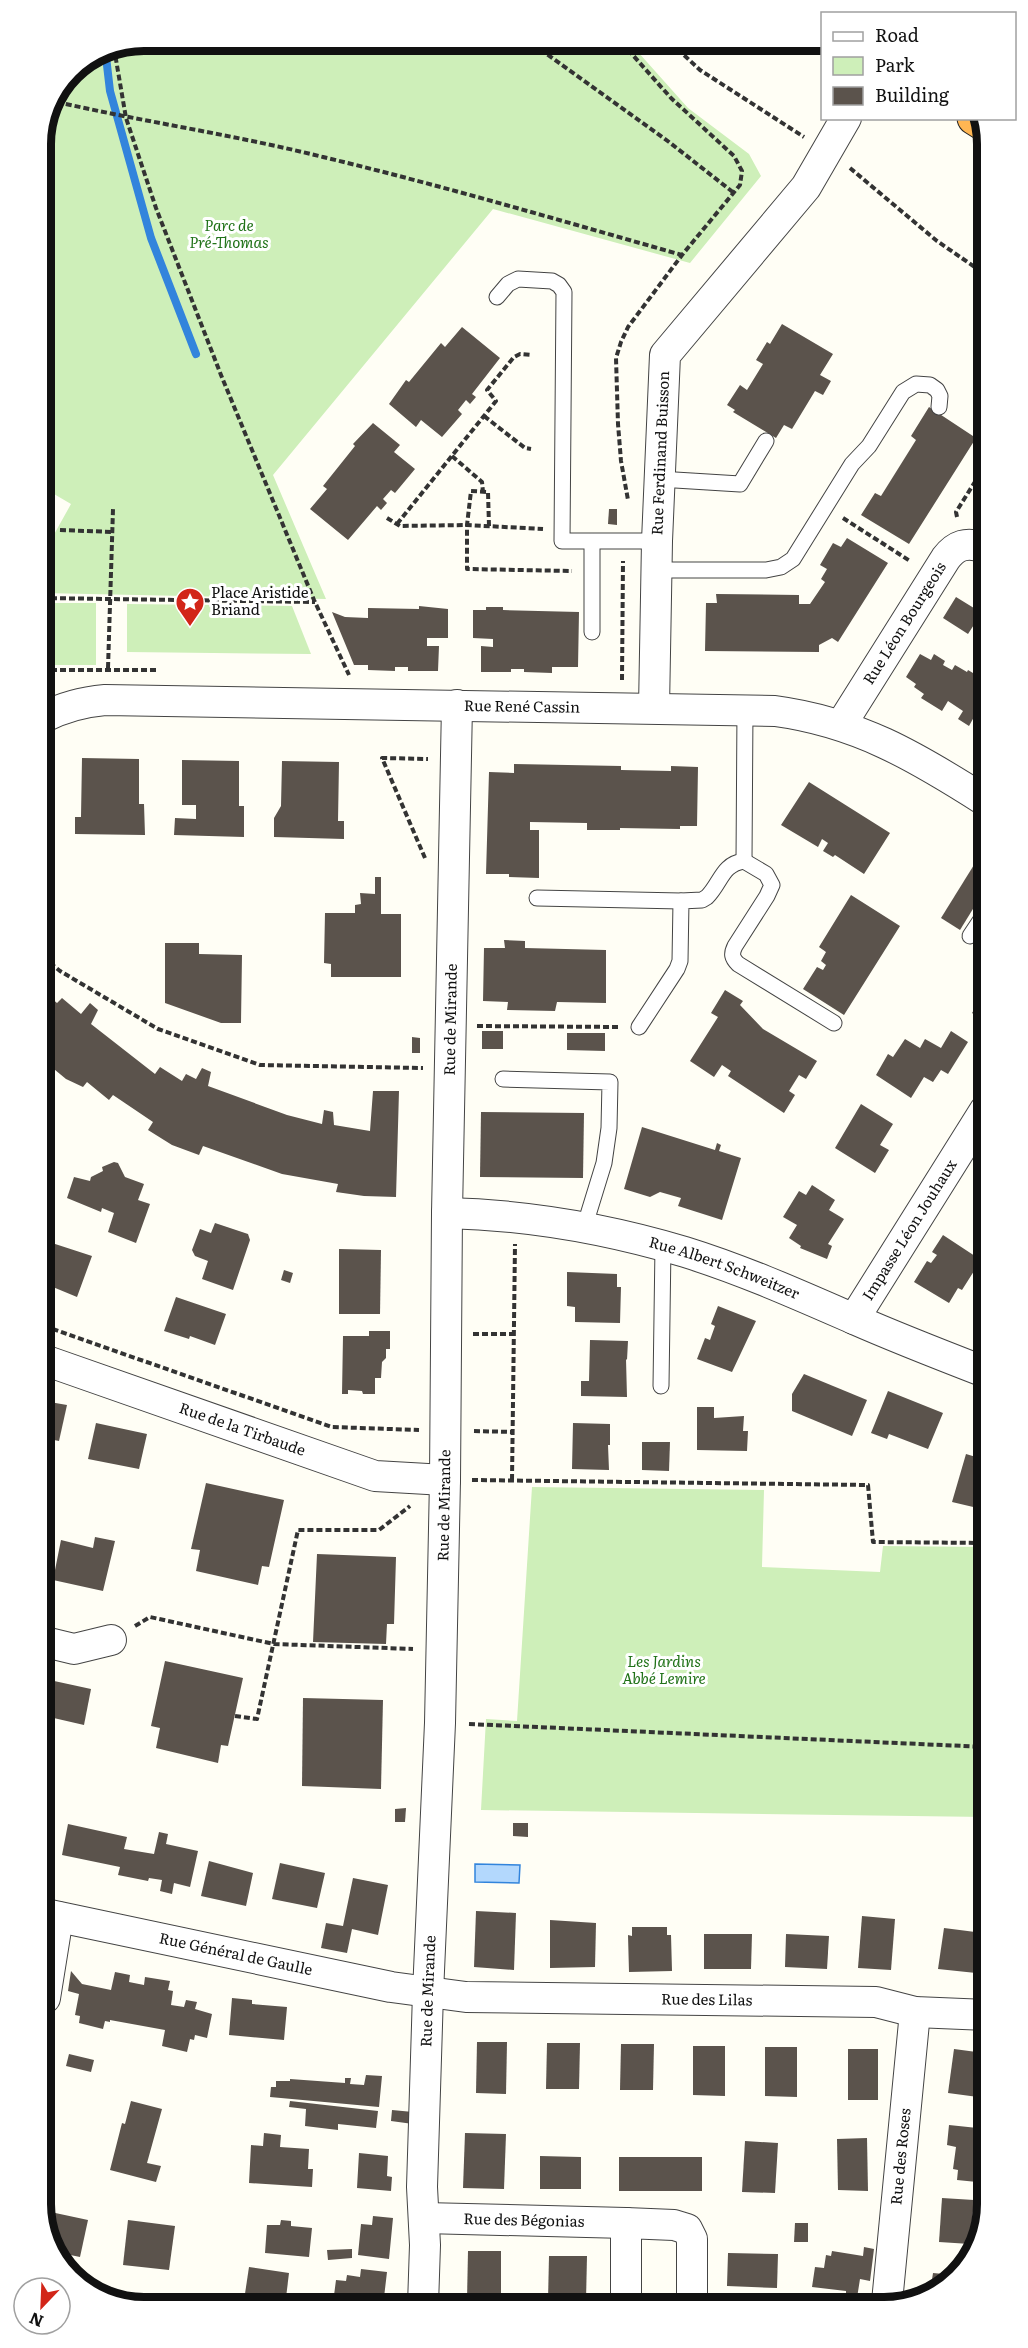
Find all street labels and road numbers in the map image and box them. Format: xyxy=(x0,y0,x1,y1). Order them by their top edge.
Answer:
street label: Rue Ferdinand Buisson xyxy=(644,370,674,536)
street label: Rue Léon Bourgeois xyxy=(856,557,951,688)
street label: Rue René Cassin xyxy=(464,693,580,718)
street label: Rue de Mirande xyxy=(437,963,462,1076)
street label: Impasse Léon Jouhaux xyxy=(856,1154,962,1304)
street label: Rue Albert Schweitzer xyxy=(647,1229,804,1304)
street label: Rue de la Tirbaude xyxy=(176,1395,309,1461)
street label: Rue de Mirande xyxy=(430,1449,455,1562)
street label: Rue Général de Gaulle xyxy=(157,1925,315,1980)
street label: Rue de Mirande xyxy=(413,1934,441,2047)
street label: Rue des Lilas xyxy=(661,1986,753,2010)
street label: Rue des Roses xyxy=(883,2107,916,2206)
street label: Rue des Bégonias xyxy=(463,2206,585,2232)

